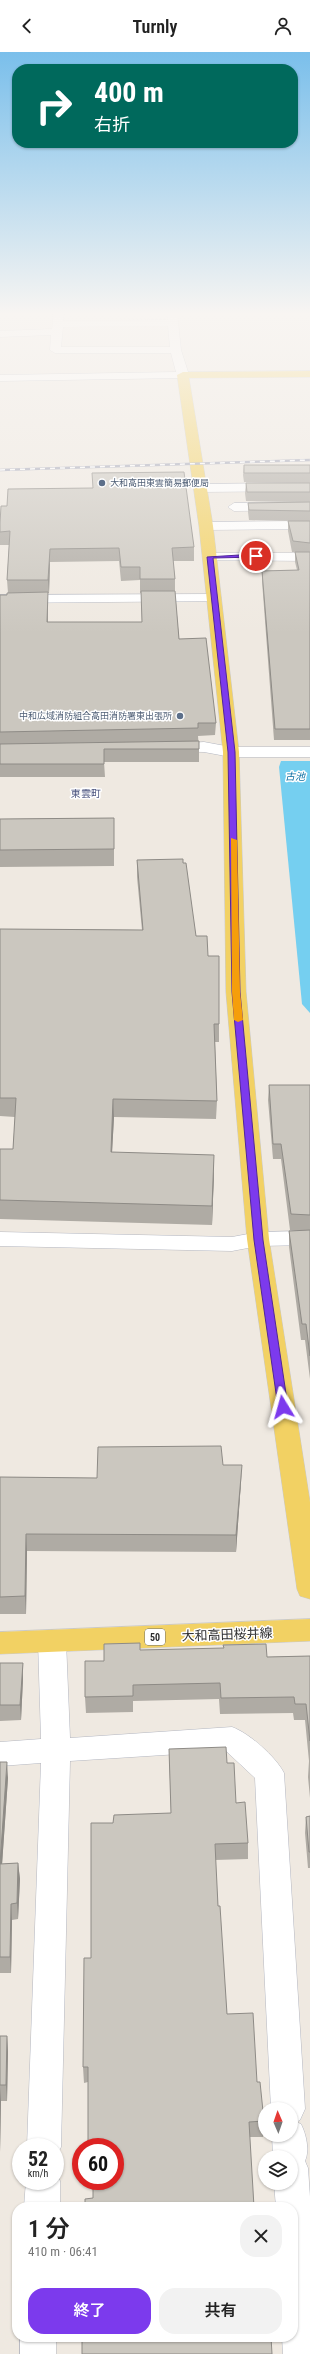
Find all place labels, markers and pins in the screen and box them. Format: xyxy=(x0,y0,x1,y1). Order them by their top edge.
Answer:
marker: 大和高田東雲簡易郵便局 xyxy=(97,478,107,488)
place label: 大和高田東雲簡易郵便局 xyxy=(110,478,209,488)
pin xyxy=(239,539,273,573)
place label: 中和広域消防組合高田消防署東出張所 xyxy=(19,711,172,721)
marker: 中和広域消防組合高田消防署東出張所 xyxy=(175,711,185,721)

